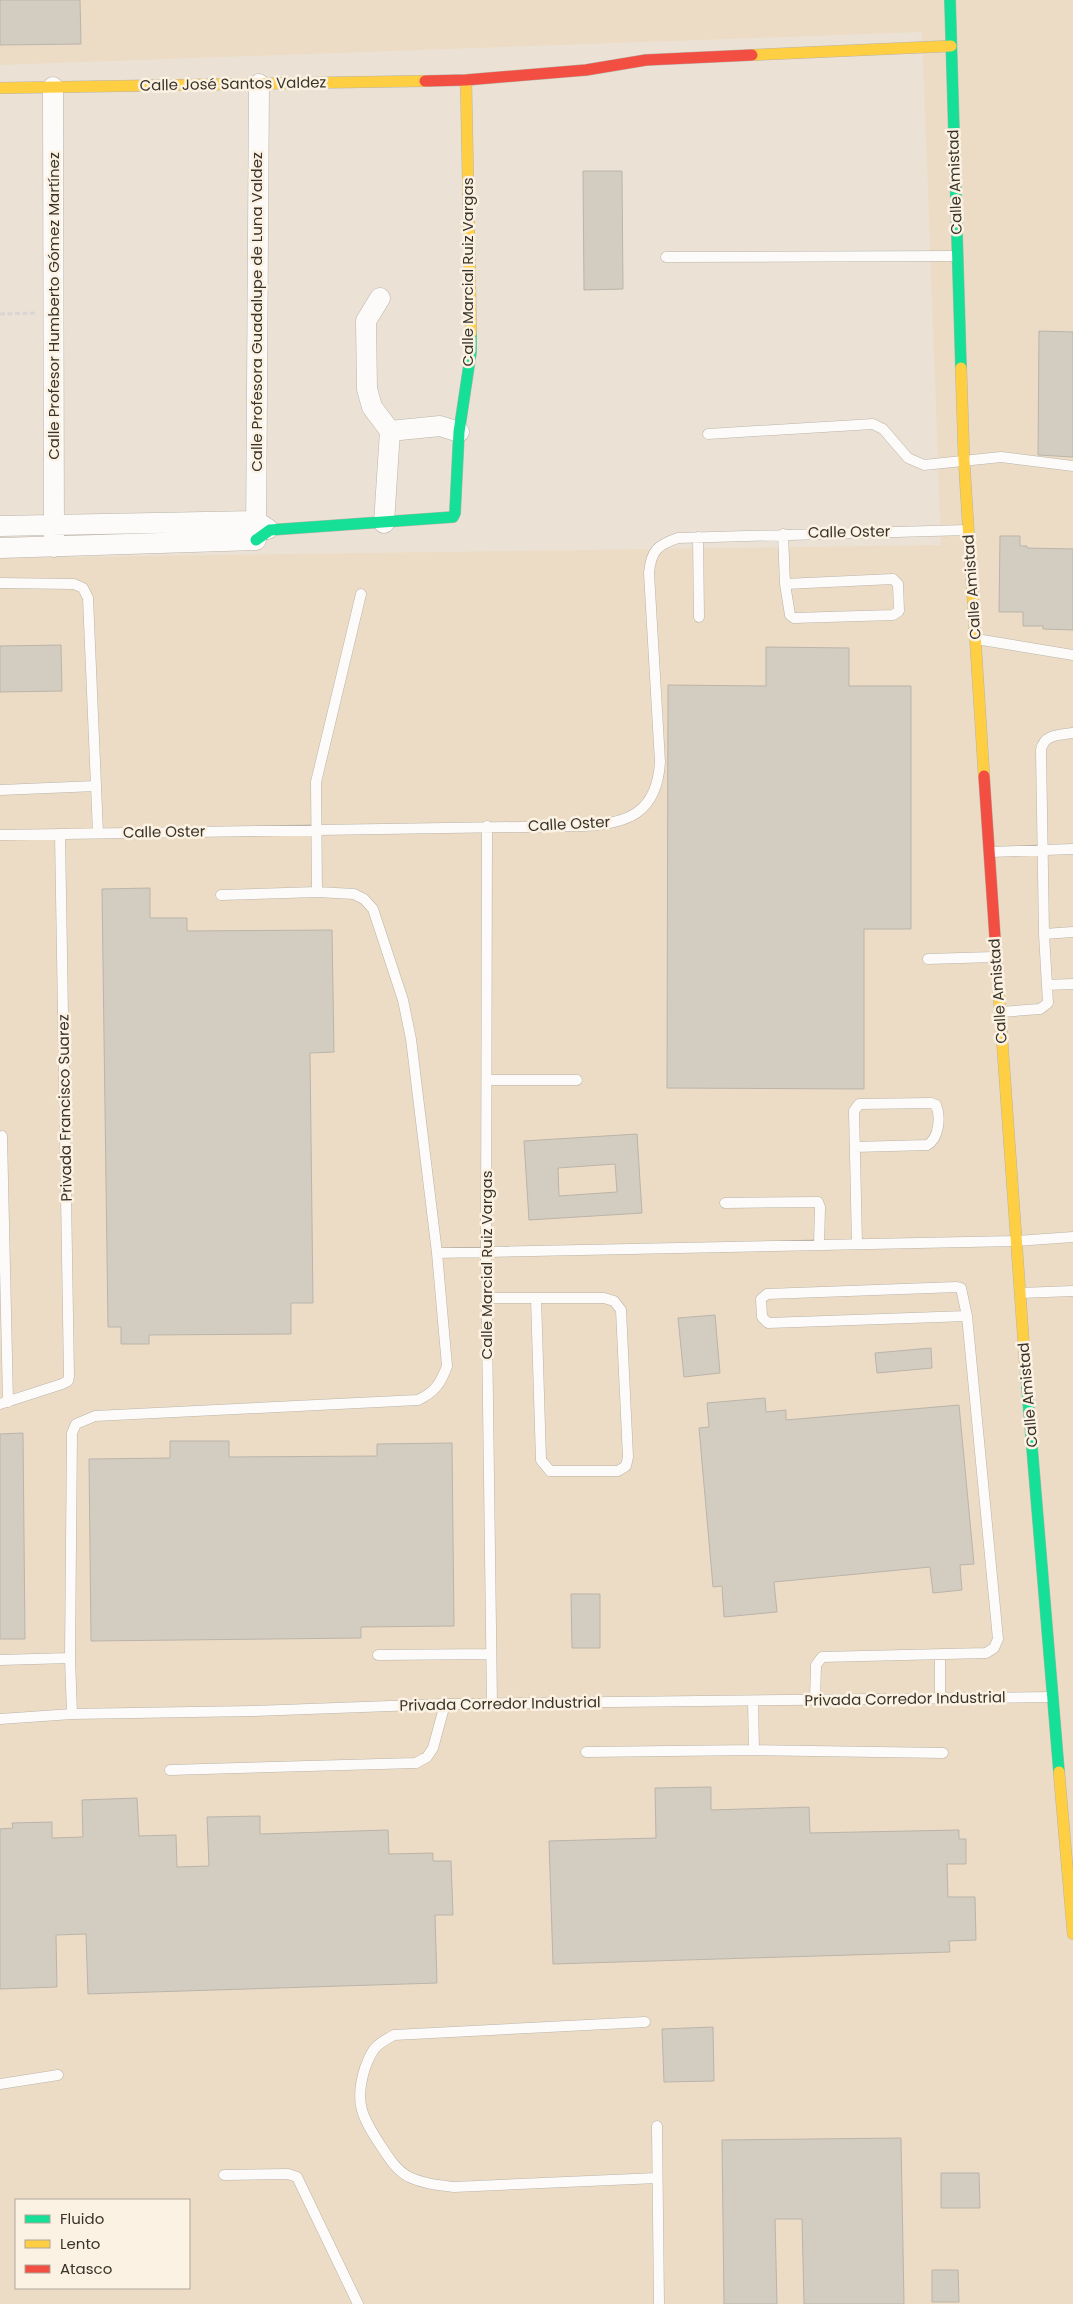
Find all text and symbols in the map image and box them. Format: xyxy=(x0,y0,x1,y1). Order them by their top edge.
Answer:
street label: Calle José Santos Valdez xyxy=(139,71,327,96)
street label: Calle Amistad xyxy=(942,129,967,235)
street label: Calle Profesor Humberto Gómez Martínez xyxy=(43,152,64,460)
street label: Calle Profesora Guadalupe de Luna Valdez xyxy=(246,152,267,472)
street label: Calle Marcial Ruiz Vargas xyxy=(457,177,478,366)
street label: Calle Oster xyxy=(808,520,891,543)
street label: Calle Amistad xyxy=(957,534,986,640)
street label: Calle Oster xyxy=(527,811,611,836)
street label: Calle Oster xyxy=(123,820,206,843)
street label: Calle Amistad xyxy=(983,938,1012,1044)
street label: Privada Francisco Suarez xyxy=(52,1014,77,1202)
street label: Calle Marcial Ruiz Vargas xyxy=(476,1170,497,1359)
street label: Calle Amistad xyxy=(1012,1342,1043,1448)
street label: Privada Corredor Industrial xyxy=(804,1686,1006,1711)
street label: Privada Corredor Industrial xyxy=(399,1691,601,1716)
legend xyxy=(15,2199,190,2289)
text: Fluido xyxy=(60,2208,104,2229)
text: Lento xyxy=(60,2233,100,2254)
text: Atasco xyxy=(60,2258,112,2279)

